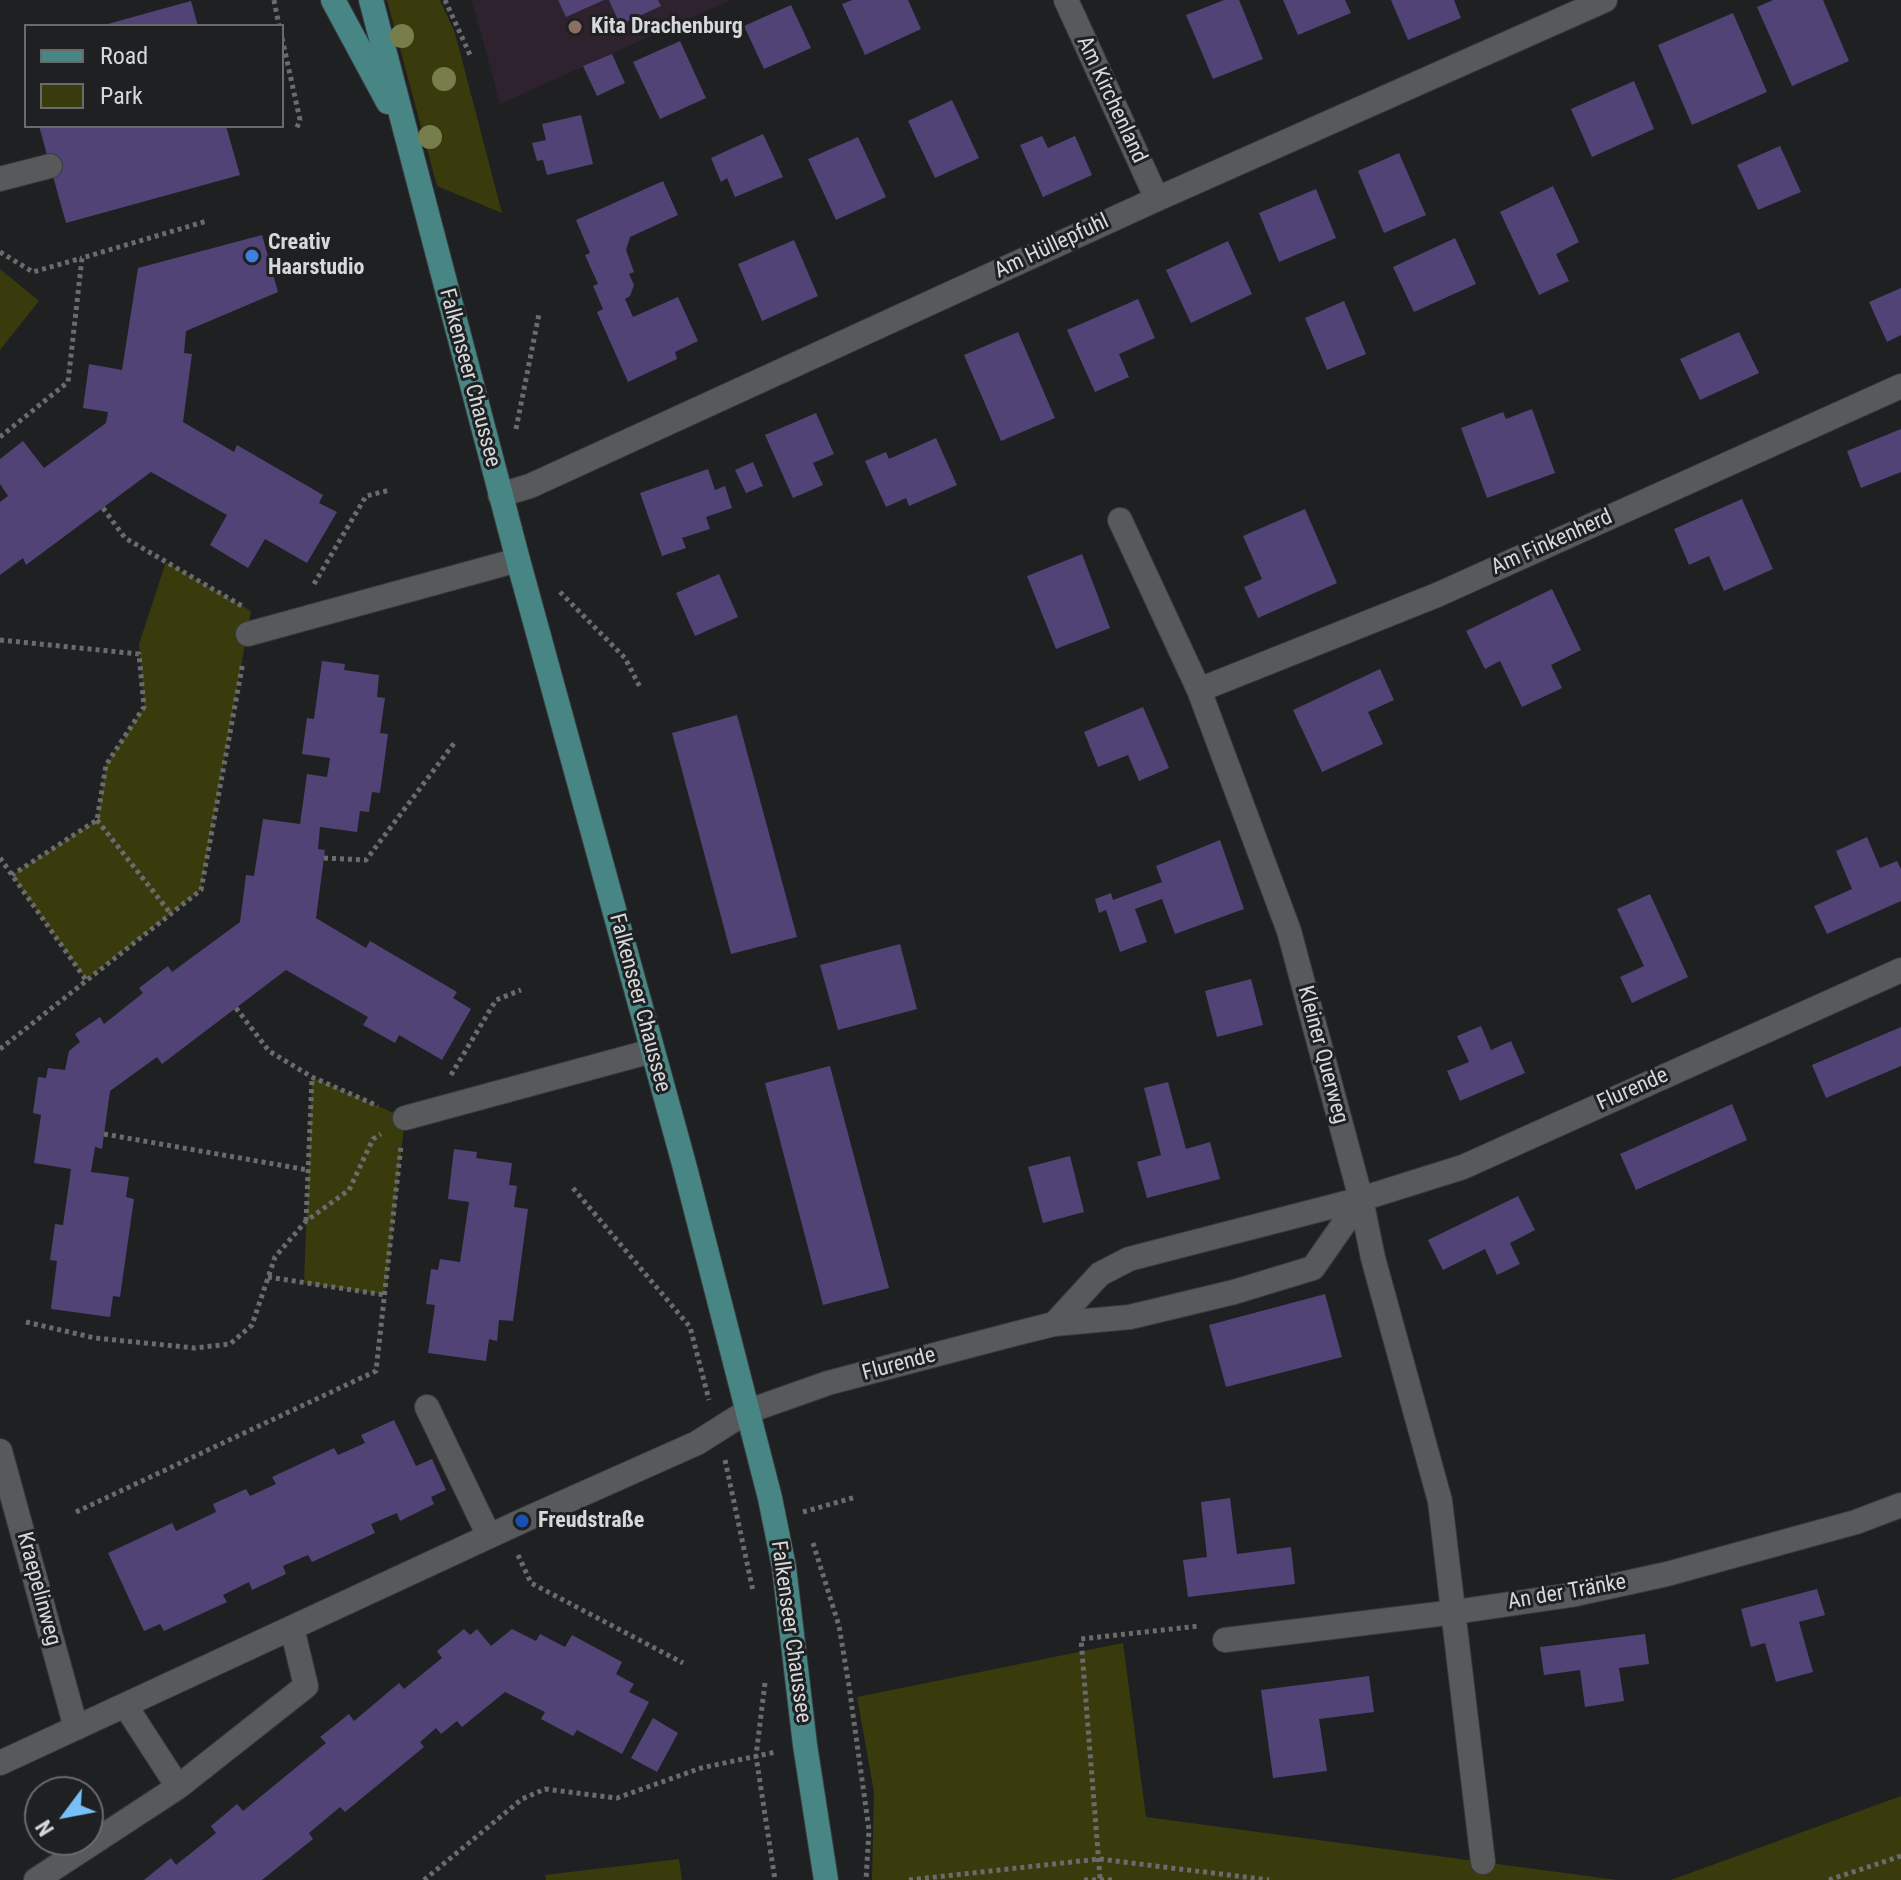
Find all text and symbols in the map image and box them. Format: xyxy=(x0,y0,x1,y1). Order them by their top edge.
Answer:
place label: Kita Drachenburg xyxy=(591,14,743,40)
marker: Kita Drachenburg xyxy=(566,18,584,36)
legend xyxy=(24,24,284,128)
street label: Am Kirchenland xyxy=(1070,32,1152,168)
text: Road xyxy=(100,42,148,70)
text: Park xyxy=(100,82,143,110)
street label: Am Hüllepfuhl xyxy=(991,209,1113,285)
place label: Creativ Haarstudio xyxy=(268,230,364,282)
marker: Creativ Haarstudio xyxy=(243,247,261,265)
street label: Falkenseer Chaussee xyxy=(432,286,506,470)
street label: Am Finkenherd xyxy=(1487,505,1617,581)
street label: Falkenseer Chaussee xyxy=(602,911,676,1095)
street label: Kleiner Querweg xyxy=(1291,983,1353,1127)
street label: Flurende xyxy=(1593,1063,1673,1117)
street label: Flurende xyxy=(859,1343,939,1387)
place label: Freudstraße xyxy=(538,1508,644,1534)
marker: Freudstraße xyxy=(513,1512,531,1530)
street label: Kraepelinweg xyxy=(10,1529,66,1649)
street label: Falkenseer Chaussee xyxy=(764,1539,816,1725)
street label: An der Tränke xyxy=(1506,1570,1628,1616)
north arrow xyxy=(24,1776,104,1856)
text: N xyxy=(31,1816,59,1840)

